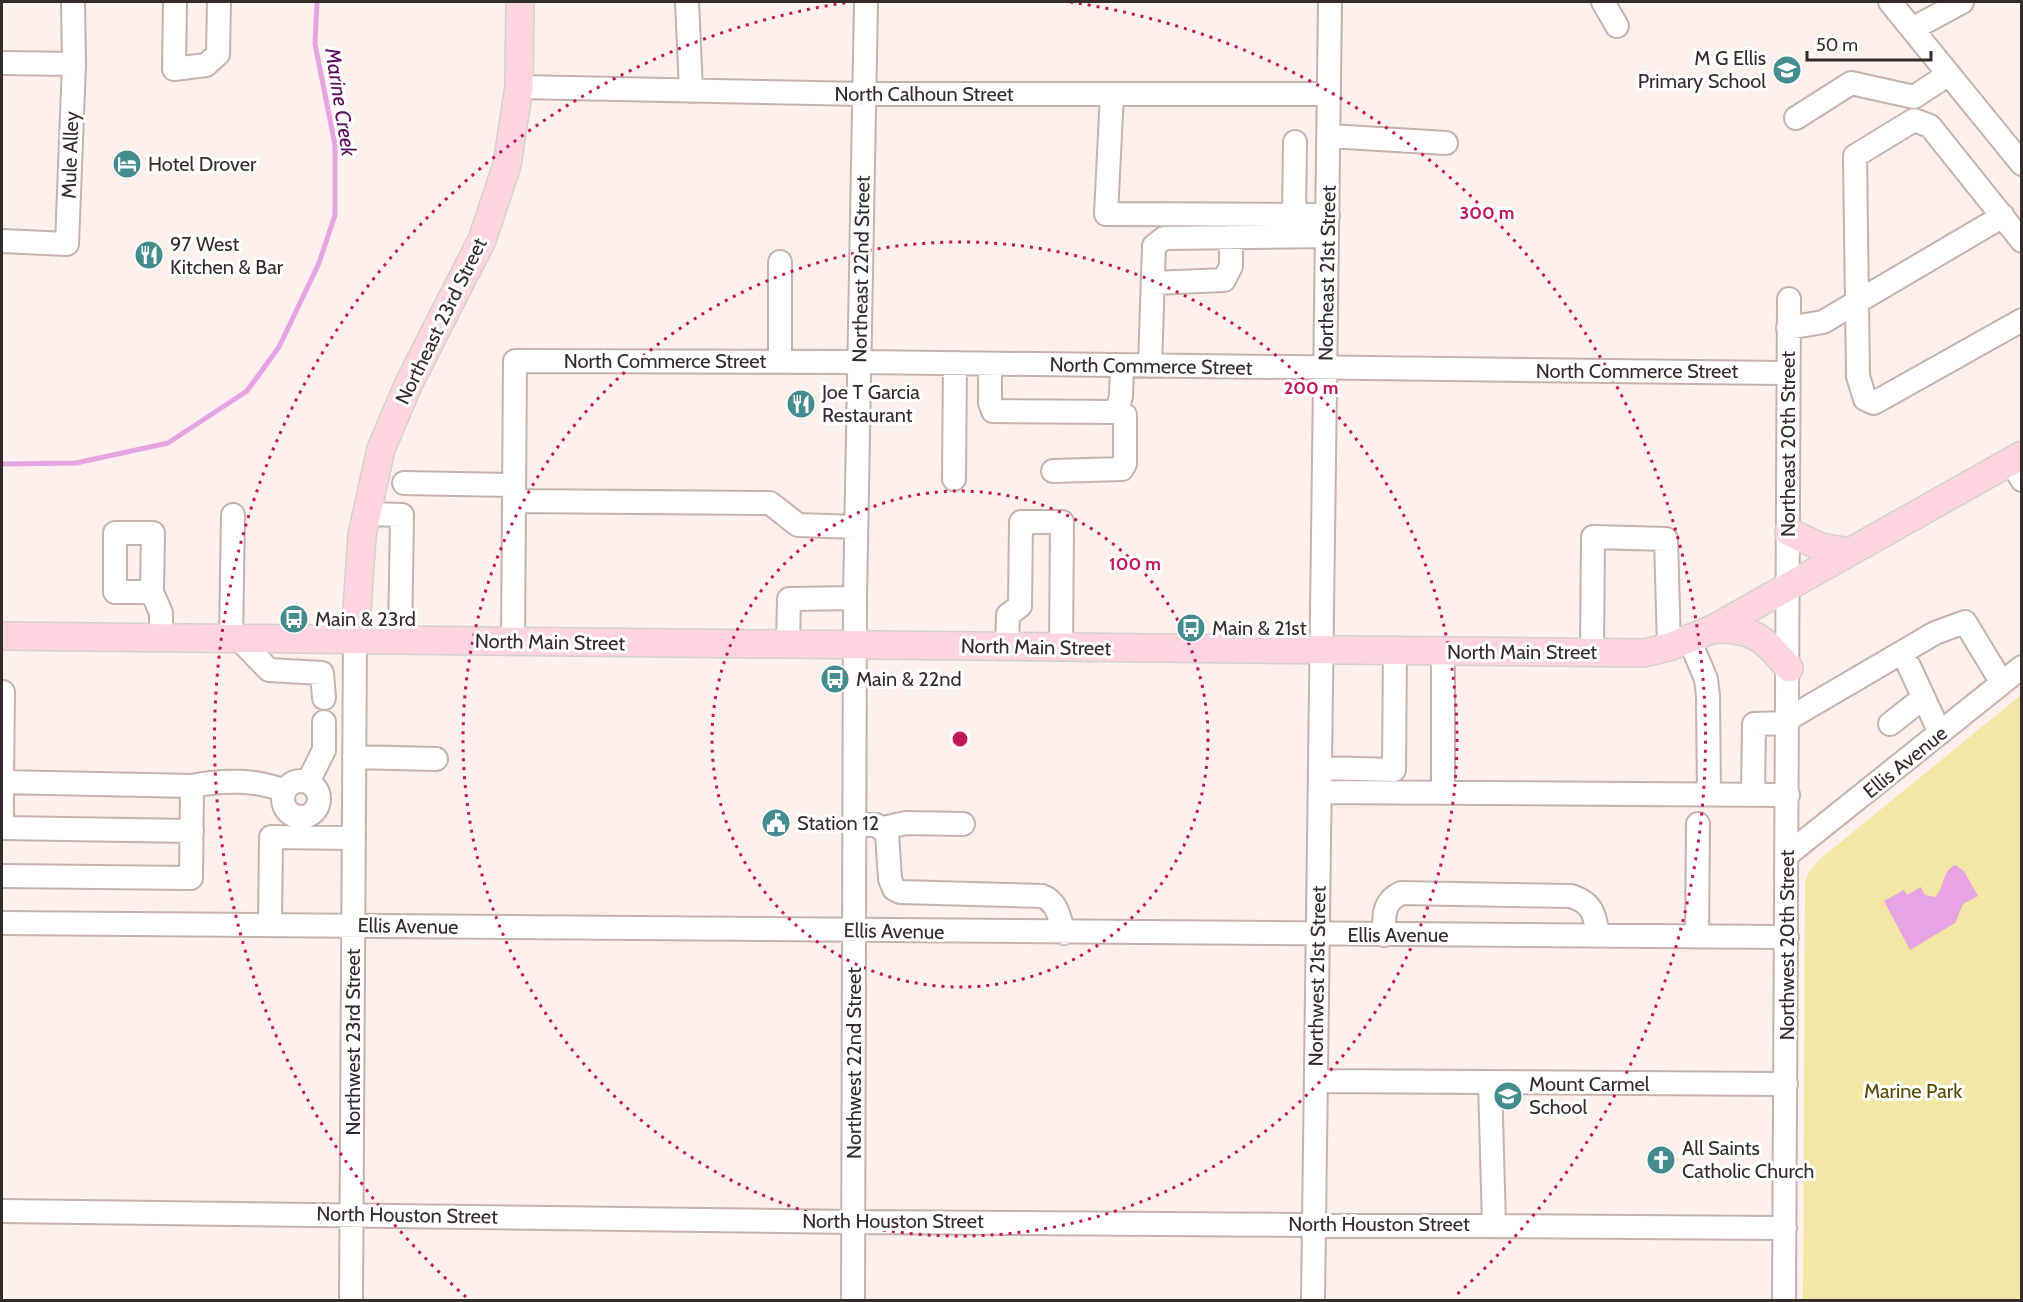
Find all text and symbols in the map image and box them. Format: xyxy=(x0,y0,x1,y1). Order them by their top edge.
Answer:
scale bar xyxy=(1807,24,1932,62)
text: 50 m xyxy=(1816,34,1858,56)
water label: Marine Creek xyxy=(320,45,362,159)
place label: M G Ellis Primary School xyxy=(1638,46,1766,93)
school or university icon: M G Ellis Primary School xyxy=(1771,54,1803,86)
street label: North Calhoun Street xyxy=(834,82,1014,106)
street label: Mule Alley xyxy=(56,111,84,199)
hotel icon: Hotel Drover xyxy=(111,148,143,180)
place label: Hotel Drover xyxy=(148,152,257,176)
street label: Northeast 22nd Street xyxy=(847,175,875,363)
street label: Northeast 21st Street xyxy=(1313,185,1341,361)
text: 300 m xyxy=(1460,202,1514,224)
place label: 97 West Kitchen & Bar xyxy=(170,232,284,279)
street label: Northeast 23rd Street xyxy=(390,234,492,408)
restaurant icon: 97 West Kitchen & Bar xyxy=(133,239,165,271)
street label: North Commerce Street xyxy=(564,349,767,373)
street label: Northeast 20th Street xyxy=(1776,351,1800,537)
street label: North Commerce Street xyxy=(1049,352,1253,380)
street label: North Commerce Street xyxy=(1536,359,1739,383)
text: 200 m xyxy=(1284,377,1338,399)
place label: Joe T Garcia Restaurant xyxy=(821,380,920,427)
restaurant icon: Joe T Garcia Restaurant xyxy=(785,388,817,420)
text: 100 m xyxy=(1109,553,1161,575)
bus stop icon: Main & 23rd xyxy=(278,603,310,635)
place label: Main & 23rd xyxy=(315,607,416,631)
bus stop icon: Main & 21st xyxy=(1175,612,1207,644)
place label: Main & 21st xyxy=(1212,616,1307,640)
street label: North Main Street xyxy=(475,629,626,655)
street label: North Main Street xyxy=(961,634,1112,660)
street label: North Main Street xyxy=(1447,640,1597,664)
bus stop icon: Main & 22nd xyxy=(819,663,851,695)
place label: Main & 22nd xyxy=(856,667,962,691)
street label: Ellis Avenue xyxy=(1858,721,1952,803)
centre of rings xyxy=(950,729,970,749)
public building icon: Station 12 xyxy=(760,807,792,839)
place label: Station 12 xyxy=(797,811,879,835)
street label: Northwest 20th Street xyxy=(1775,849,1799,1040)
street label: Northwest 21st Street xyxy=(1303,885,1331,1067)
street label: Ellis Avenue xyxy=(357,913,459,939)
street label: Ellis Avenue xyxy=(843,918,945,944)
street label: Ellis Avenue xyxy=(1348,923,1448,947)
street label: Northwest 23rd Street xyxy=(341,948,365,1136)
street label: Northwest 22nd Street xyxy=(842,967,866,1159)
place label: Mount Carmel School xyxy=(1529,1072,1650,1119)
park label: Marine Park xyxy=(1864,1079,1962,1103)
school or university icon: Mount Carmel School xyxy=(1492,1080,1524,1112)
place label: All Saints Catholic Church xyxy=(1682,1136,1814,1183)
church icon: All Saints Catholic Church xyxy=(1645,1144,1677,1176)
street label: North Houston Street xyxy=(316,1201,498,1229)
street label: North Houston Street xyxy=(802,1209,984,1233)
street label: North Houston Street xyxy=(1288,1212,1470,1236)

